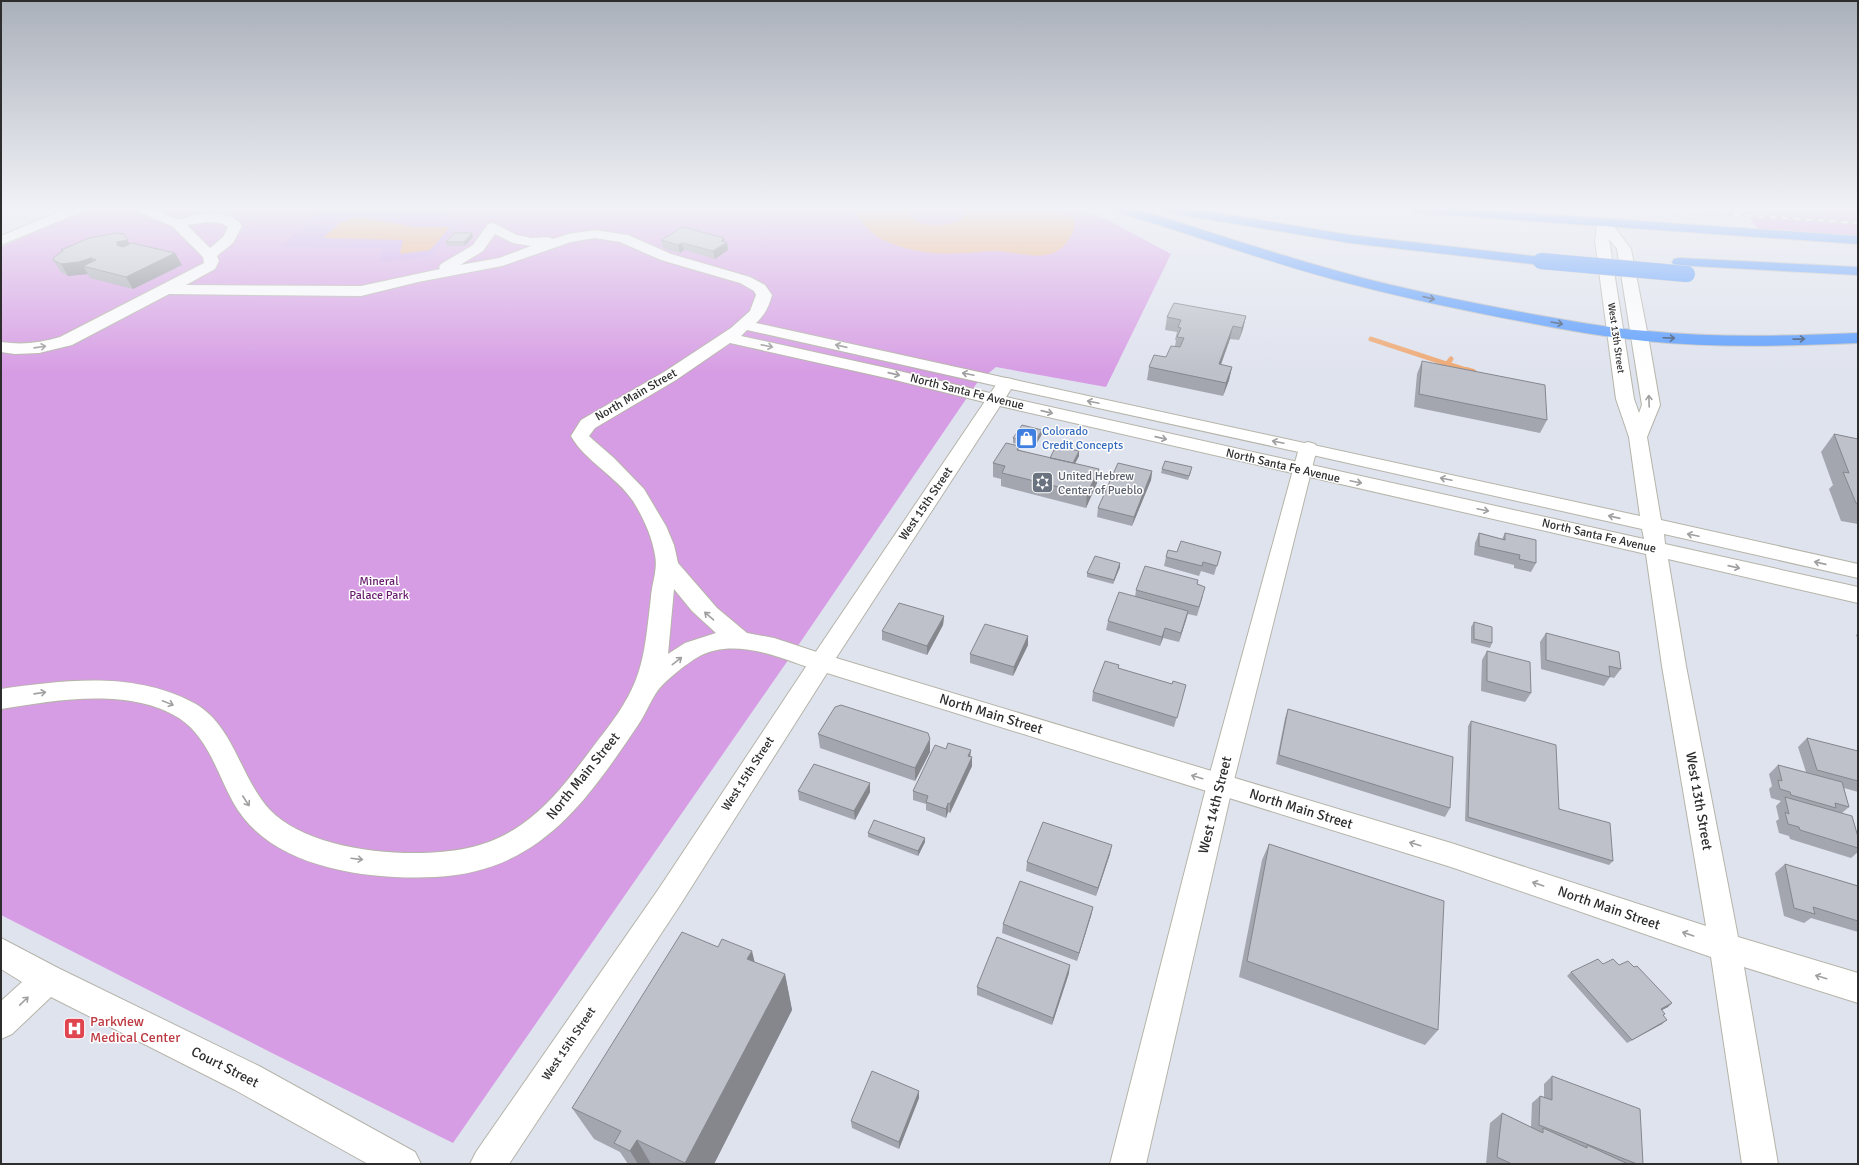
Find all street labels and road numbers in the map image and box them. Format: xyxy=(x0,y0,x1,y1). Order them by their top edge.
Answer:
street label: West 13th Street xyxy=(1605,302,1627,375)
street label: North Main Street xyxy=(592,366,680,424)
street label: North Santa Fe Avenue xyxy=(909,371,1025,413)
street label: North Santa Fe Avenue xyxy=(1224,446,1342,486)
street label: West 15th Street xyxy=(896,464,956,544)
street label: North Santa Fe Avenue xyxy=(1540,516,1658,556)
street label: North Main Street xyxy=(937,690,1045,738)
street label: North Main Street xyxy=(543,729,623,823)
street label: West 15th Street xyxy=(718,734,778,814)
street label: West 13th Street xyxy=(1682,750,1716,852)
street label: West 14th Street xyxy=(1195,755,1235,855)
street label: North Main Street xyxy=(1247,785,1355,833)
street label: North Main Street xyxy=(1556,883,1663,934)
street label: West 15th Street xyxy=(539,1004,599,1084)
street label: Court Street xyxy=(189,1043,262,1091)

